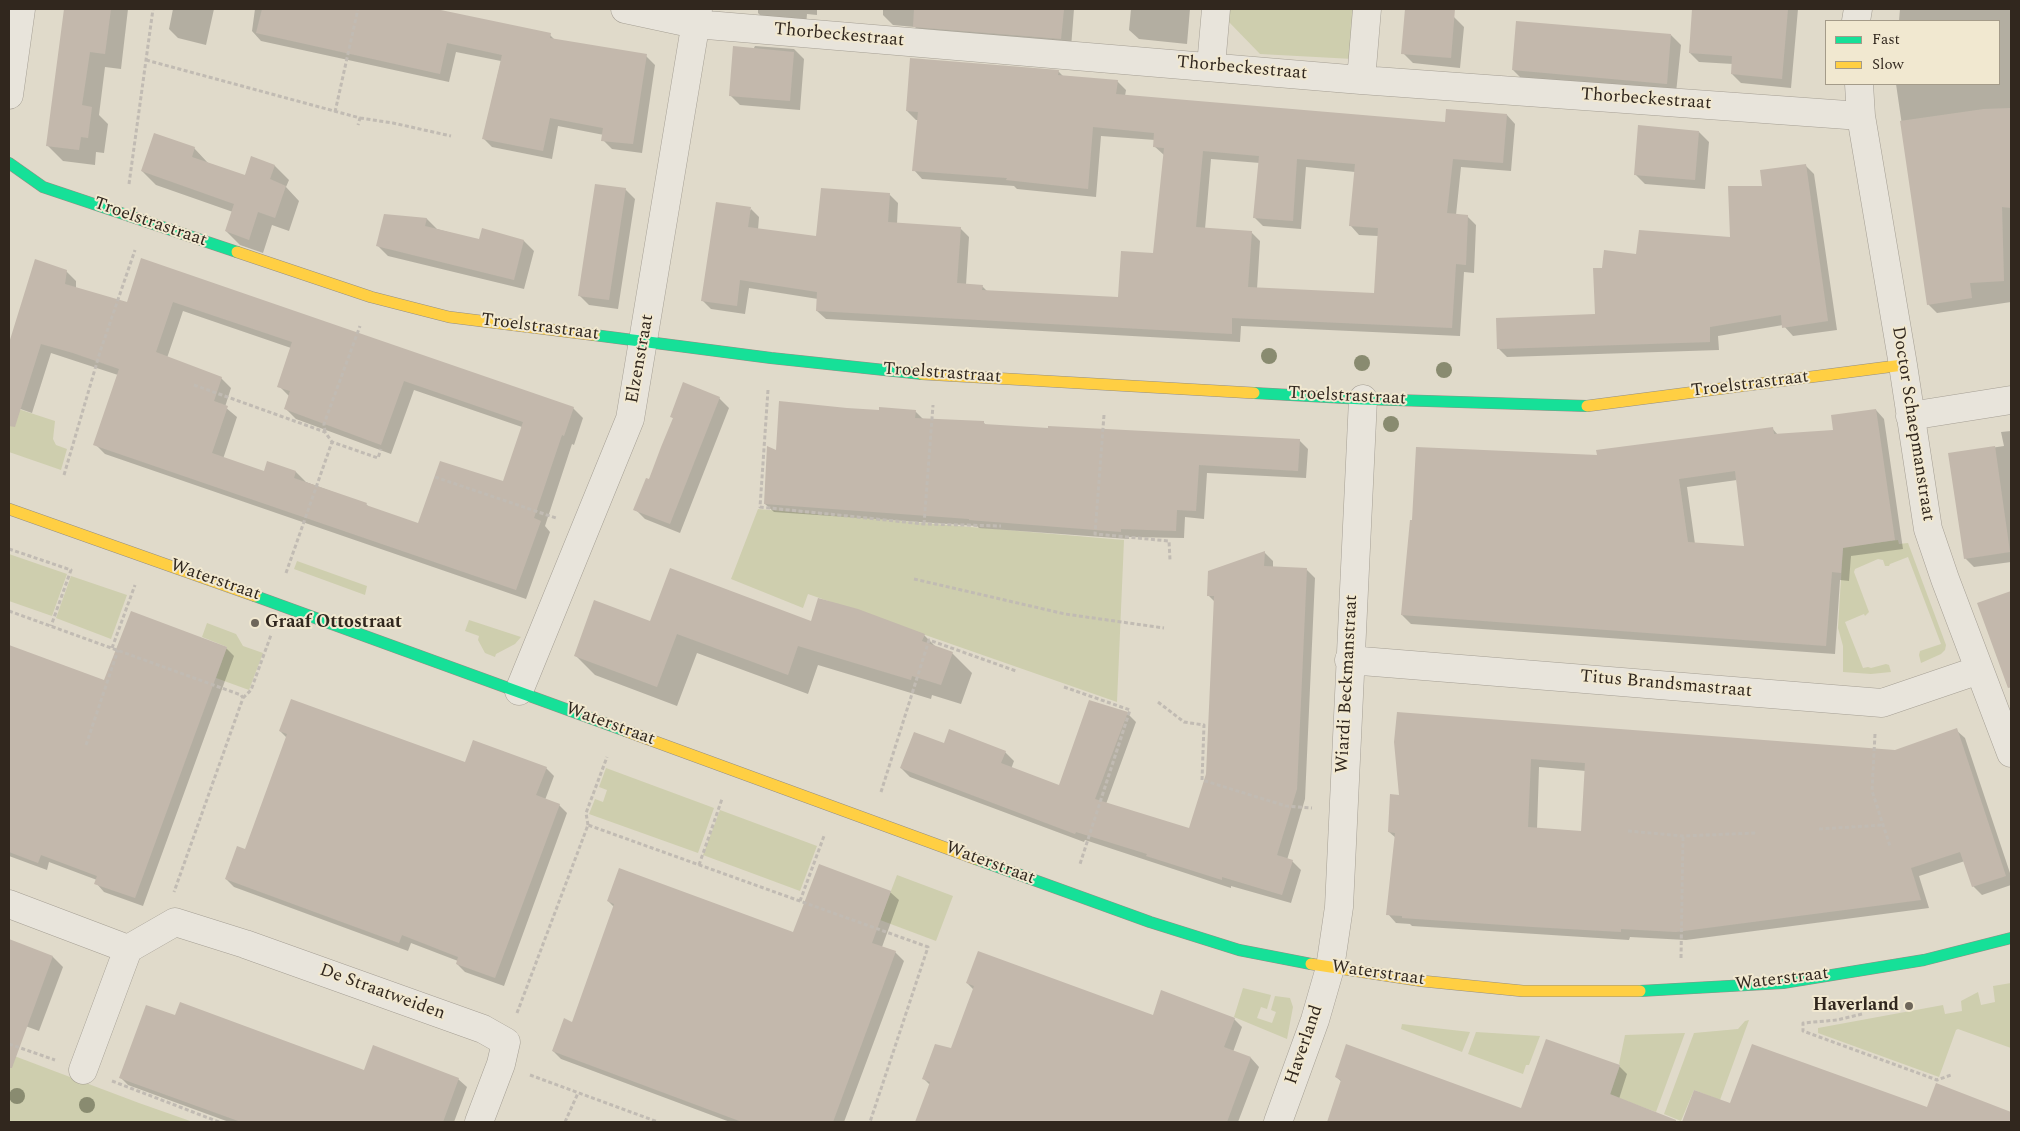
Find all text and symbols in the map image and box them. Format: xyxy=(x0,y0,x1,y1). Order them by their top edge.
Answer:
street label: Thorbeckestraat xyxy=(773,20,905,52)
legend xyxy=(1825,20,2000,85)
text: Fast xyxy=(1872,28,1900,51)
street label: Thorbeckestraat xyxy=(1176,53,1308,85)
text: Slow xyxy=(1872,53,1904,76)
street label: Thorbeckestraat xyxy=(1580,85,1712,115)
street label: Troelstrastraat xyxy=(91,194,209,252)
street label: Troelstrastraat xyxy=(480,310,600,346)
street label: Elzenstraat xyxy=(623,313,659,405)
street label: Doctor Schaepmanstraat xyxy=(1886,325,1938,523)
street label: Troelstrastraat xyxy=(882,359,1002,389)
street label: Troelstrastraat xyxy=(1690,367,1810,403)
street label: Troelstrastraat xyxy=(1287,383,1407,411)
street label: Waterstraat xyxy=(167,556,263,606)
street label: Wiardi Beckmanstraat xyxy=(1333,594,1363,774)
place label: Graaf Ottostraat xyxy=(265,612,402,634)
marker: Graaf Ottostraat xyxy=(249,617,261,629)
street label: Titus Brandsmastraat xyxy=(1579,667,1753,703)
street label: Waterstraat xyxy=(562,699,658,751)
street label: Waterstraat xyxy=(942,838,1038,890)
street label: Waterstraat xyxy=(1330,957,1426,991)
street label: De Straatweiden xyxy=(316,960,448,1026)
street label: Waterstraat xyxy=(1734,964,1830,996)
place label: Haverland xyxy=(1813,995,1899,1017)
marker: Haverland xyxy=(1903,1000,1915,1012)
street label: Haverland xyxy=(1281,1002,1329,1088)

